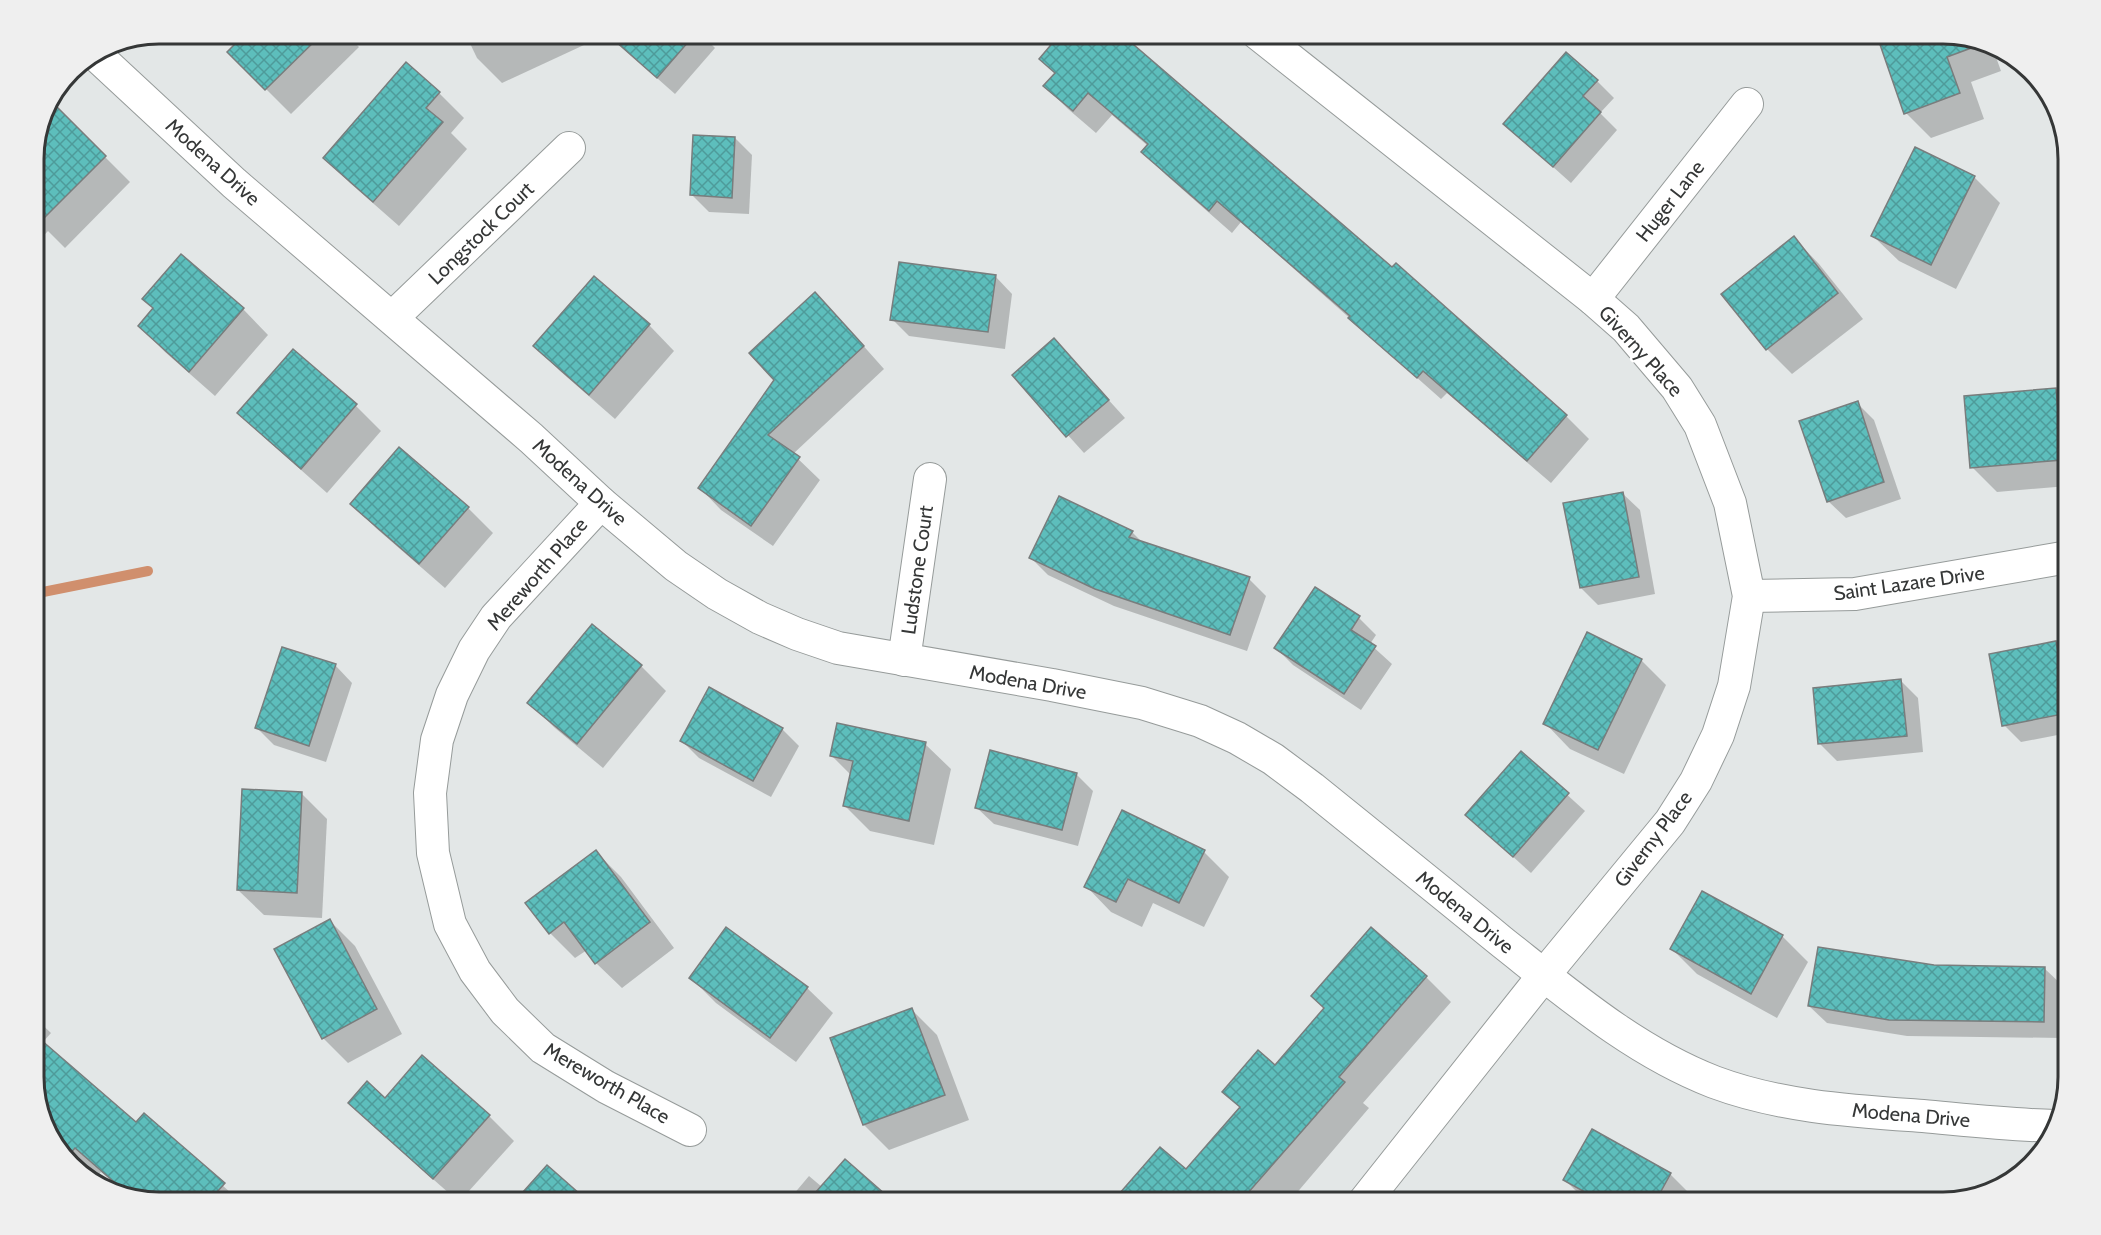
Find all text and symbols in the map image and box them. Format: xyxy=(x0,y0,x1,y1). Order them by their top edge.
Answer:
street label: Modena Drive xyxy=(161,113,265,211)
street label: Huger Lane xyxy=(1631,156,1709,246)
street label: Longstock Court xyxy=(423,177,539,289)
street label: Giverny Place xyxy=(1594,301,1688,401)
street label: Modena Drive xyxy=(528,433,632,531)
street label: Ludstone Court xyxy=(896,504,938,636)
street label: Mereworth Place xyxy=(482,513,592,635)
street label: Saint Lazare Drive xyxy=(1832,561,1986,605)
street label: Modena Drive xyxy=(968,660,1088,704)
street label: Giverny Place xyxy=(1609,786,1697,892)
street label: Modena Drive xyxy=(1411,865,1519,959)
street label: Mereworth Place xyxy=(540,1037,674,1129)
street label: Modena Drive xyxy=(1851,1098,1971,1132)

